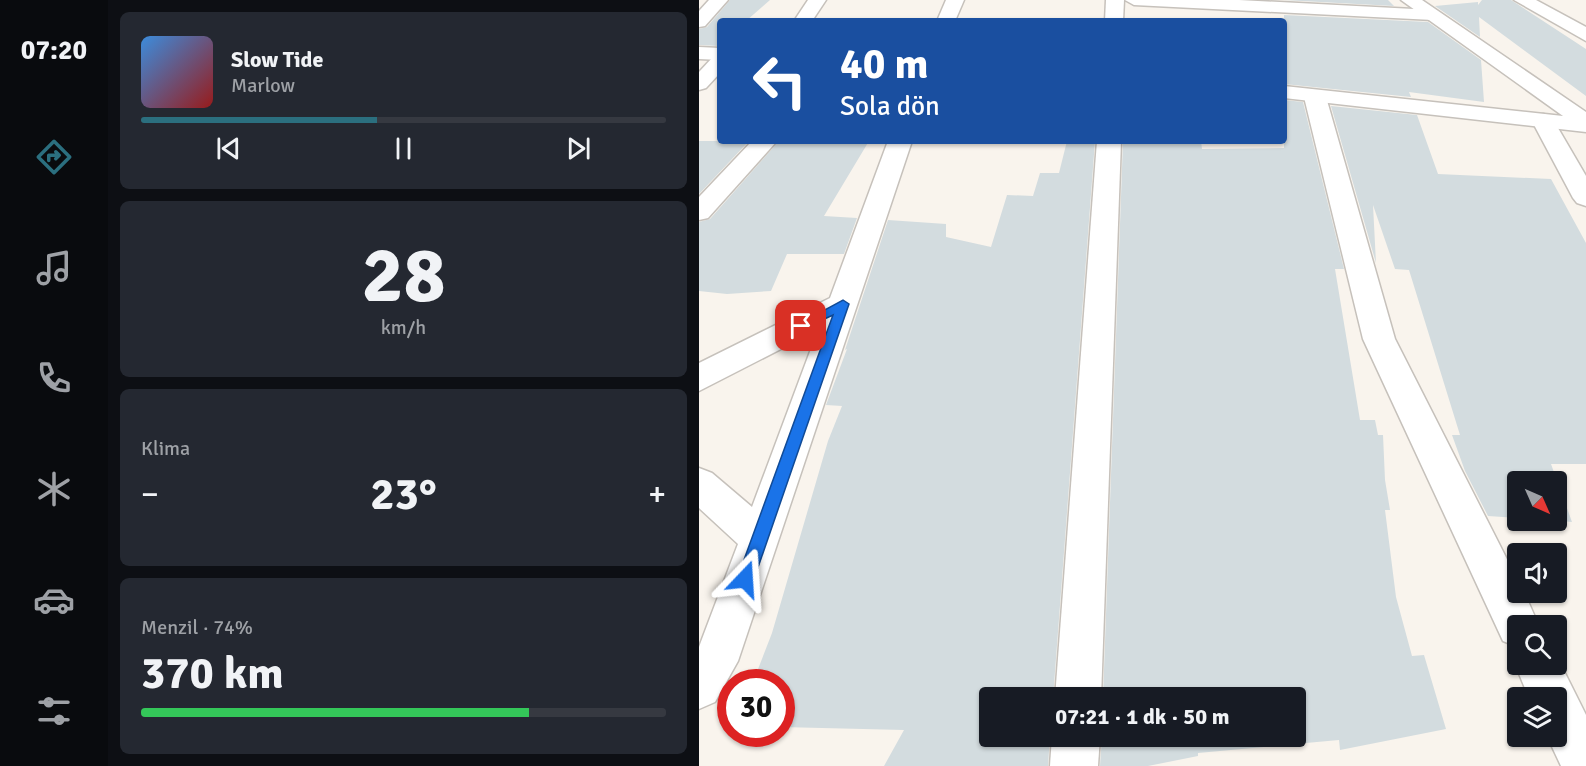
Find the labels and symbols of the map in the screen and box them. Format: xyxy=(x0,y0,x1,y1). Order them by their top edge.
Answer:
pin xyxy=(775,300,826,351)
north arrow xyxy=(1507,471,1567,531)
position arrow xyxy=(713,547,777,611)
speed limit sign: 30 xyxy=(717,669,795,747)

